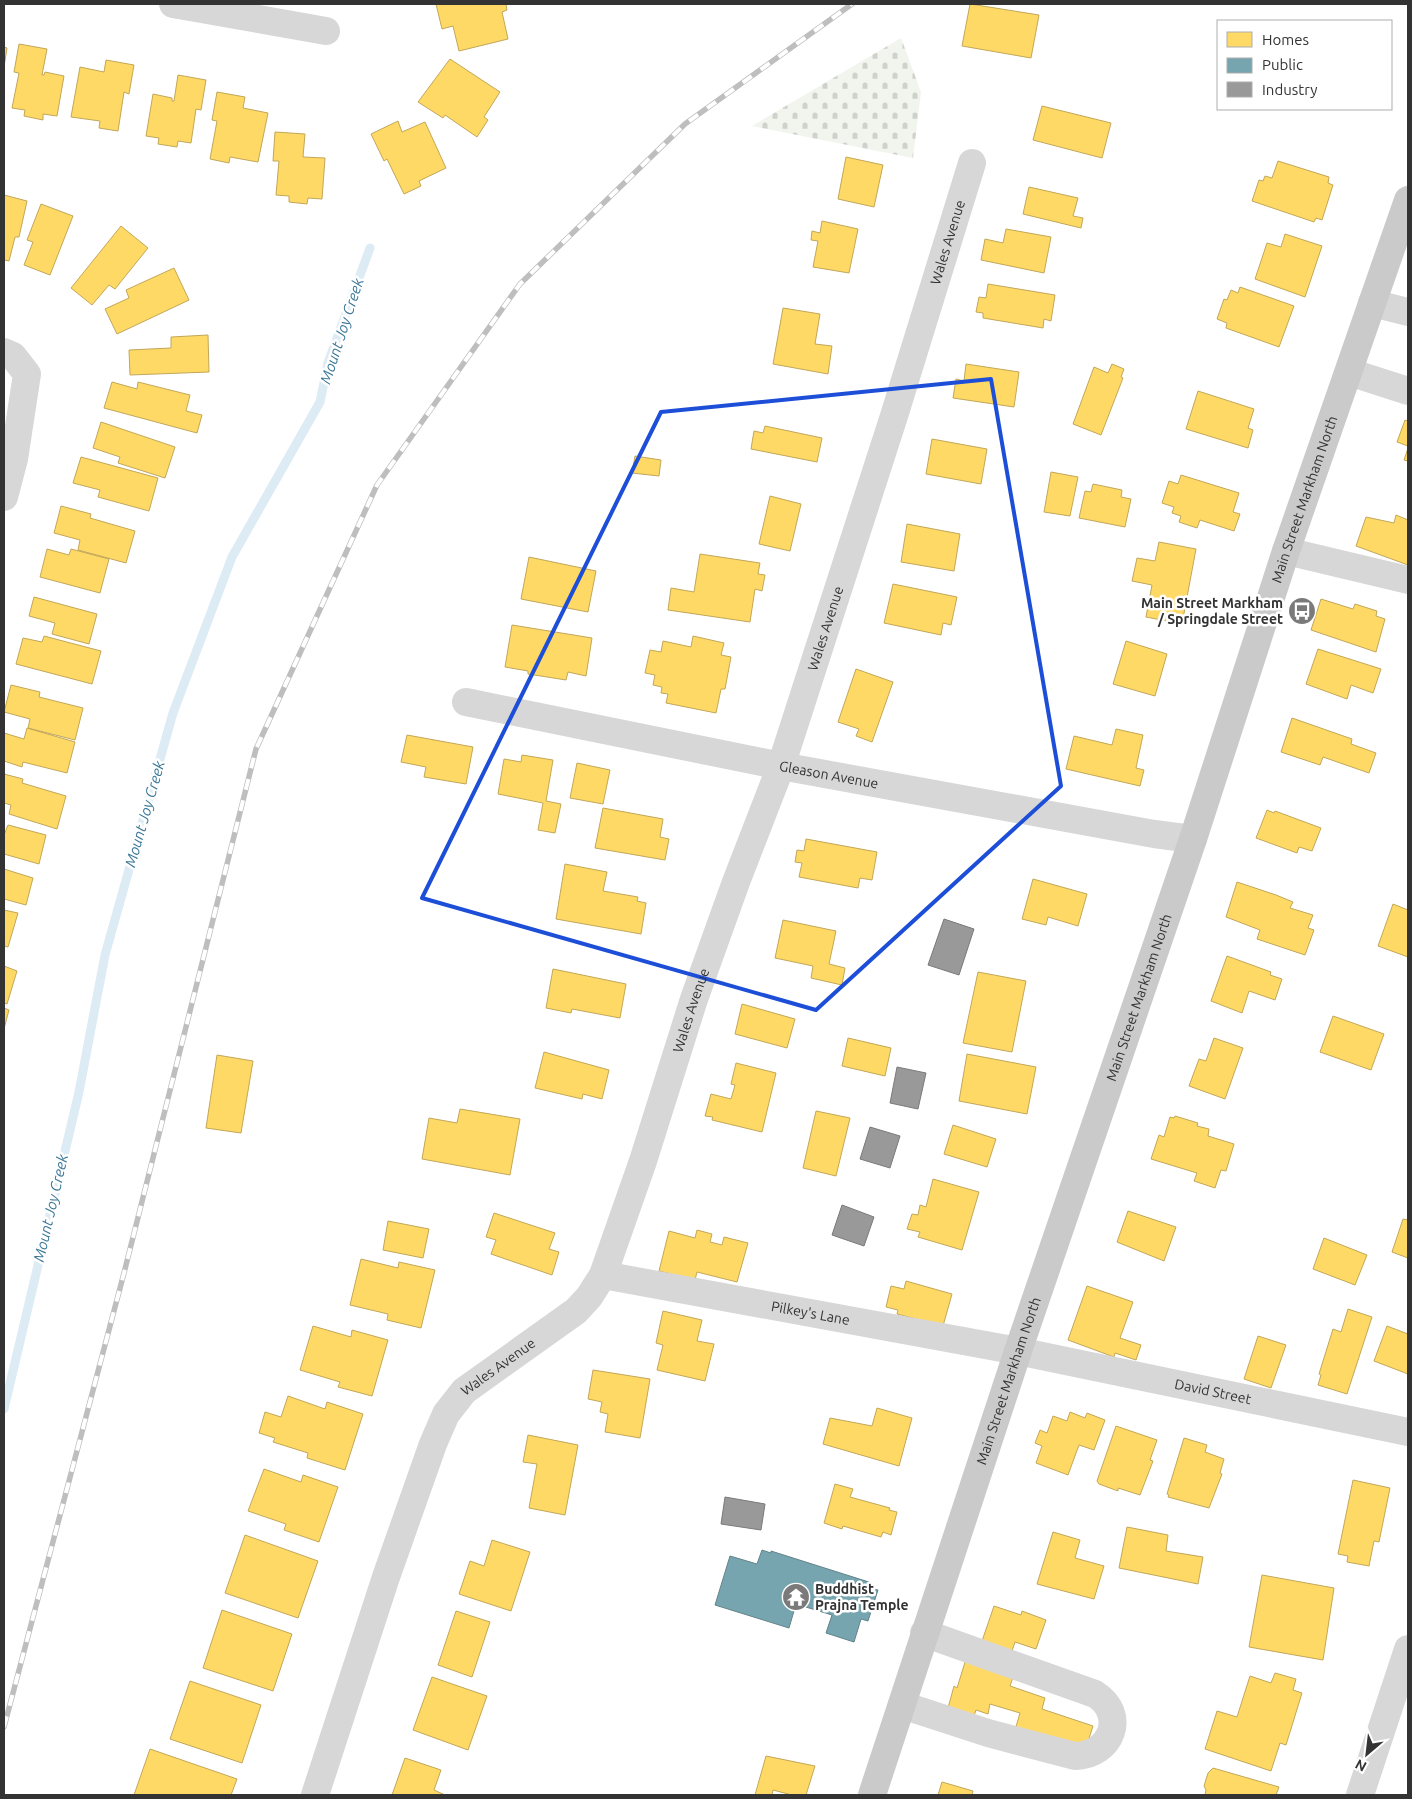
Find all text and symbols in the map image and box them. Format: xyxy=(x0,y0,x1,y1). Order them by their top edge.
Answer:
legend xyxy=(1217,20,1392,110)
text: Homes xyxy=(1262,31,1309,48)
text: Public xyxy=(1262,56,1303,73)
text: Industry xyxy=(1262,81,1317,98)
street label: Wales Avenue xyxy=(927,198,968,287)
water label: Mount Joy Creek xyxy=(316,276,367,386)
street label: Main Street Markham North xyxy=(1268,414,1340,585)
street label: Wales Avenue xyxy=(804,584,847,673)
place label: Main Street Markham / Springdale Street xyxy=(1141,595,1283,627)
bus stop icon: Main Street Markham / Springdale Street xyxy=(1287,596,1317,626)
water label: Mount Joy Creek xyxy=(121,758,168,869)
street label: Gleason Avenue xyxy=(778,758,880,792)
street label: Main Street Markham North xyxy=(1103,912,1175,1083)
street label: Wales Avenue xyxy=(670,966,712,1054)
water label: Mount Joy Creek xyxy=(30,1152,71,1263)
street label: Main Street Markham North xyxy=(973,1295,1044,1467)
street label: Pilkey's Lane xyxy=(770,1298,851,1328)
street label: Wales Avenue xyxy=(458,1335,538,1399)
street label: David Street xyxy=(1173,1376,1253,1407)
place label: Buddhist Prajna Temple xyxy=(815,1581,909,1613)
temple icon: Buddhist Prajna Temple xyxy=(781,1582,811,1612)
north arrow xyxy=(1342,1729,1392,1779)
text: N xyxy=(1353,1756,1369,1775)

